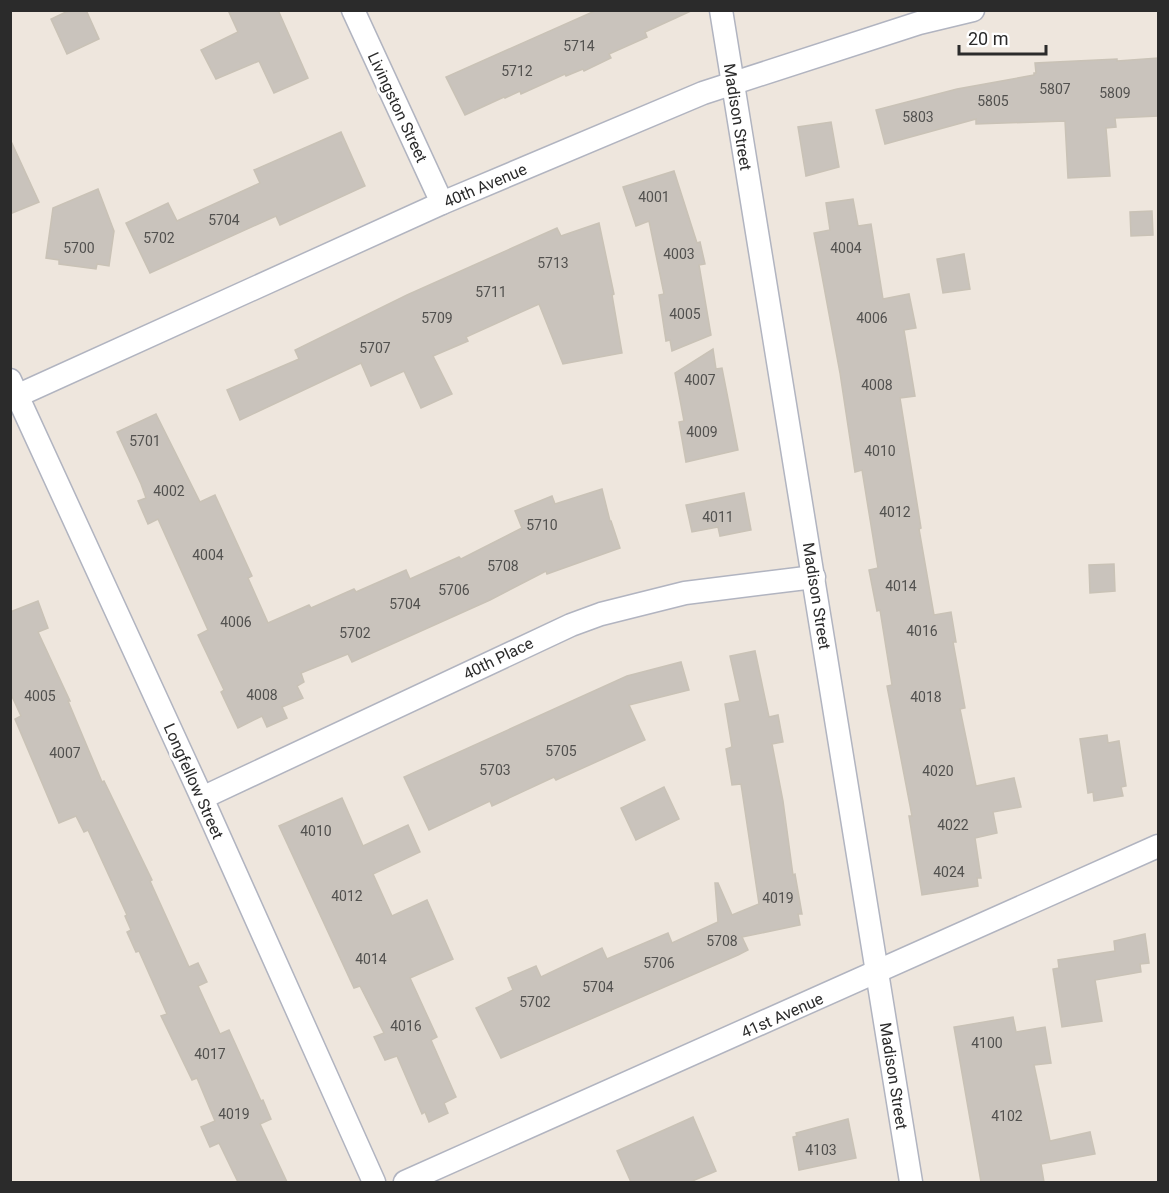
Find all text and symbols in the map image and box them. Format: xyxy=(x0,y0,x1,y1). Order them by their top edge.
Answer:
scale bar xyxy=(959,18,1046,56)
text: 20 m xyxy=(968,28,1008,49)
house number: 5714 xyxy=(563,38,595,54)
street label: Livingston Street xyxy=(364,49,431,165)
street label: Madison Street xyxy=(720,62,755,172)
house number: 5712 xyxy=(501,63,533,79)
house number: 5807 xyxy=(1039,81,1071,97)
house number: 5809 xyxy=(1099,85,1131,101)
house number: 5805 xyxy=(977,93,1009,109)
house number: 5803 xyxy=(902,109,934,125)
street label: 40th Avenue xyxy=(441,159,530,211)
house number: 4001 xyxy=(638,189,670,205)
house number: 5704 xyxy=(208,212,240,228)
house number: 5702 xyxy=(143,230,175,246)
house number: 5700 xyxy=(63,240,95,256)
house number: 4004 xyxy=(830,240,862,256)
house number: 4003 xyxy=(663,246,695,262)
house number: 5713 xyxy=(537,255,569,271)
house number: 5711 xyxy=(475,284,507,300)
house number: 4005 xyxy=(669,306,701,322)
house number: 5709 xyxy=(421,310,453,326)
house number: 4006 xyxy=(856,310,888,326)
house number: 5707 xyxy=(359,340,391,356)
house number: 4007 xyxy=(684,372,716,388)
house number: 4008 xyxy=(861,377,893,393)
house number: 4009 xyxy=(686,424,718,440)
house number: 5701 xyxy=(129,433,161,449)
house number: 4010 xyxy=(864,443,896,459)
house number: 4002 xyxy=(153,483,185,499)
house number: 4012 xyxy=(879,504,911,520)
house number: 4011 xyxy=(702,509,734,525)
house number: 5710 xyxy=(526,517,558,533)
street label: Madison Street xyxy=(799,541,834,651)
house number: 4004 xyxy=(192,547,224,563)
house number: 5708 xyxy=(487,558,519,574)
house number: 4014 xyxy=(885,578,917,594)
house number: 5706 xyxy=(438,582,470,598)
house number: 5704 xyxy=(389,596,421,612)
house number: 4006 xyxy=(220,614,252,630)
house number: 4016 xyxy=(906,623,938,639)
house number: 5702 xyxy=(339,625,371,641)
street label: 40th Place xyxy=(460,633,536,684)
house number: 4008 xyxy=(246,687,278,703)
house number: 4005 xyxy=(24,688,56,704)
house number: 4018 xyxy=(910,689,942,705)
street label: Longfellow Street xyxy=(160,720,228,842)
house number: 5705 xyxy=(545,743,577,759)
house number: 4007 xyxy=(49,745,81,761)
house number: 5703 xyxy=(479,762,511,778)
house number: 4020 xyxy=(922,763,954,779)
house number: 4022 xyxy=(937,817,969,833)
house number: 4010 xyxy=(300,823,332,839)
house number: 4024 xyxy=(933,864,965,880)
house number: 4012 xyxy=(331,888,363,904)
house number: 4019 xyxy=(762,890,794,906)
house number: 5708 xyxy=(706,933,738,949)
house number: 4014 xyxy=(355,951,387,967)
house number: 5706 xyxy=(643,955,675,971)
house number: 5704 xyxy=(582,979,614,995)
street label: 41st Avenue xyxy=(738,989,826,1042)
house number: 5702 xyxy=(519,994,551,1010)
house number: 4016 xyxy=(390,1018,422,1034)
street label: Madison Street xyxy=(876,1021,911,1131)
house number: 4100 xyxy=(971,1035,1003,1051)
house number: 4017 xyxy=(194,1046,226,1062)
house number: 4019 xyxy=(218,1106,250,1122)
house number: 4102 xyxy=(991,1108,1023,1124)
house number: 4103 xyxy=(805,1142,837,1158)

